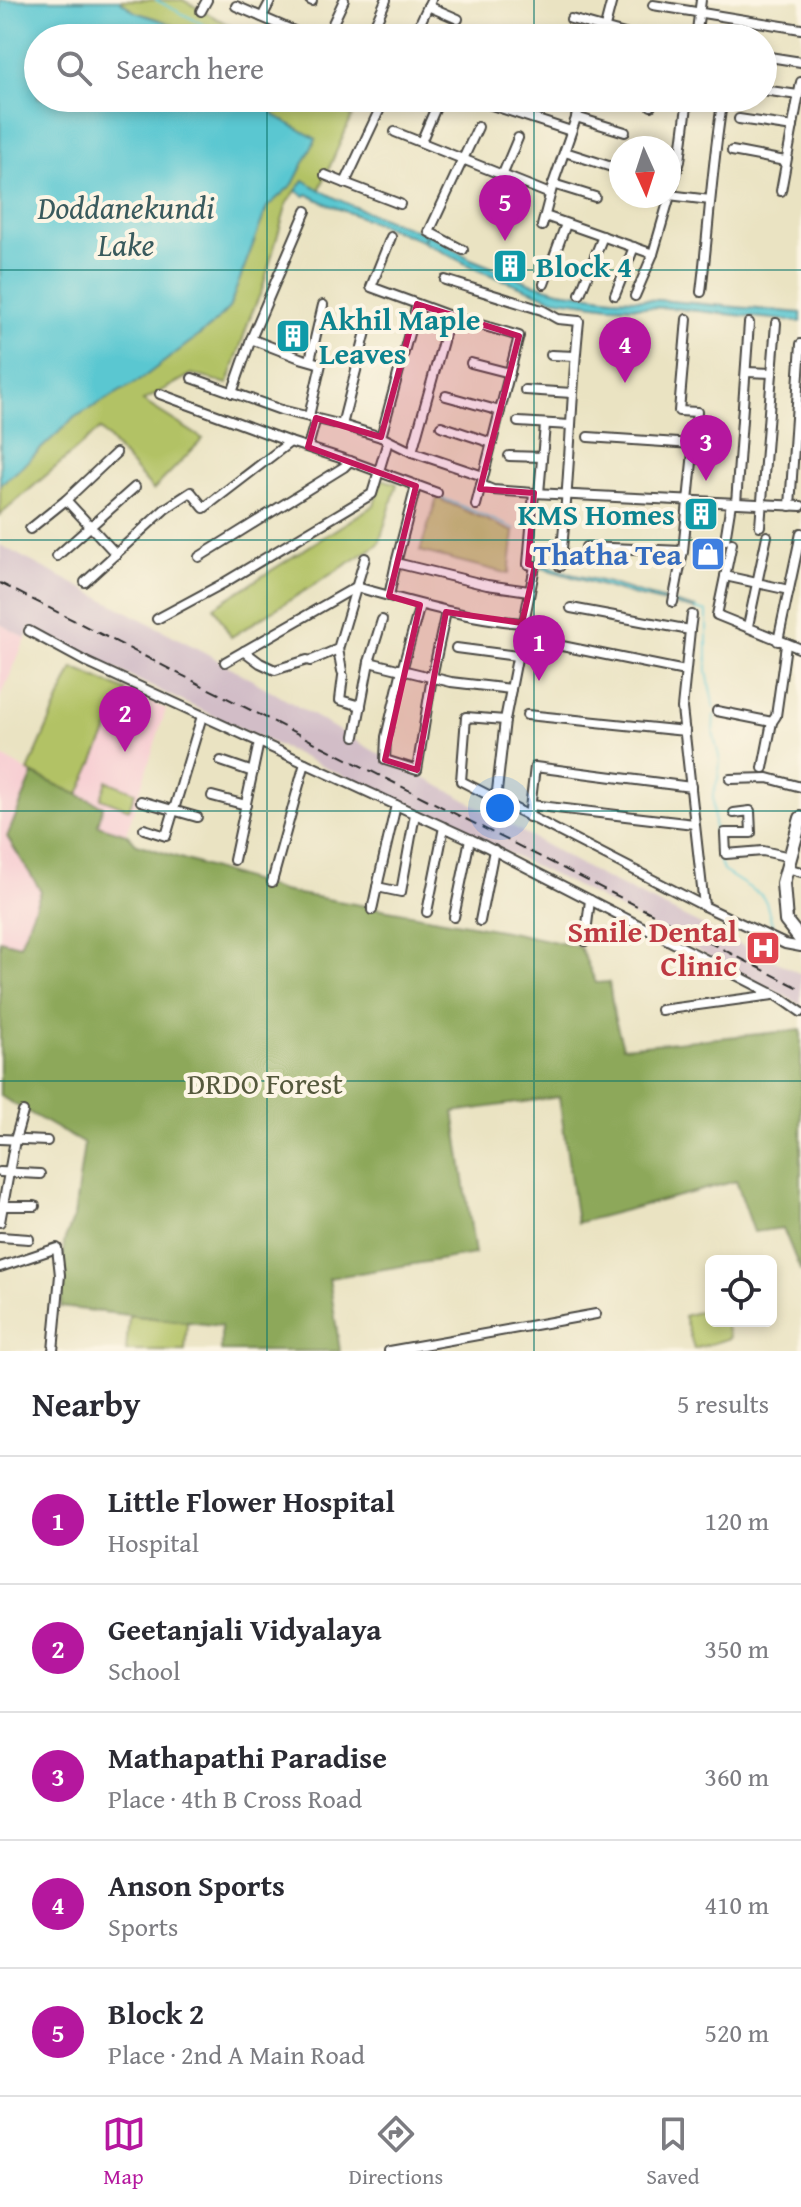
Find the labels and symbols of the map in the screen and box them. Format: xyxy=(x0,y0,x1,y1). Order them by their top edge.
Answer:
north arrow xyxy=(609,136,681,208)
pin: 5 xyxy=(479,175,531,241)
water label: Doddanekundi Lake xyxy=(37,184,214,268)
place label: Block 4 xyxy=(536,244,632,288)
building icon: Block 4 xyxy=(491,247,529,285)
place label: Akhil Maple Leaves xyxy=(319,297,480,375)
building icon: Akhil Maple Leaves xyxy=(274,317,312,355)
pin: 4 xyxy=(599,317,651,383)
pin: 3 xyxy=(680,415,732,481)
place label: KMS Homes xyxy=(518,492,675,536)
building icon: KMS Homes xyxy=(682,495,720,533)
place label: Thatha Tea xyxy=(533,532,683,576)
shop icon: Thatha Tea xyxy=(689,535,727,573)
pin: 1 xyxy=(513,615,565,681)
pin: 2 xyxy=(99,686,151,752)
your location xyxy=(480,788,520,828)
place label: Smile Dental Clinic xyxy=(568,909,737,987)
hospital icon: Smile Dental Clinic xyxy=(744,929,782,967)
park label: DRDO Forest xyxy=(187,1061,343,1105)

